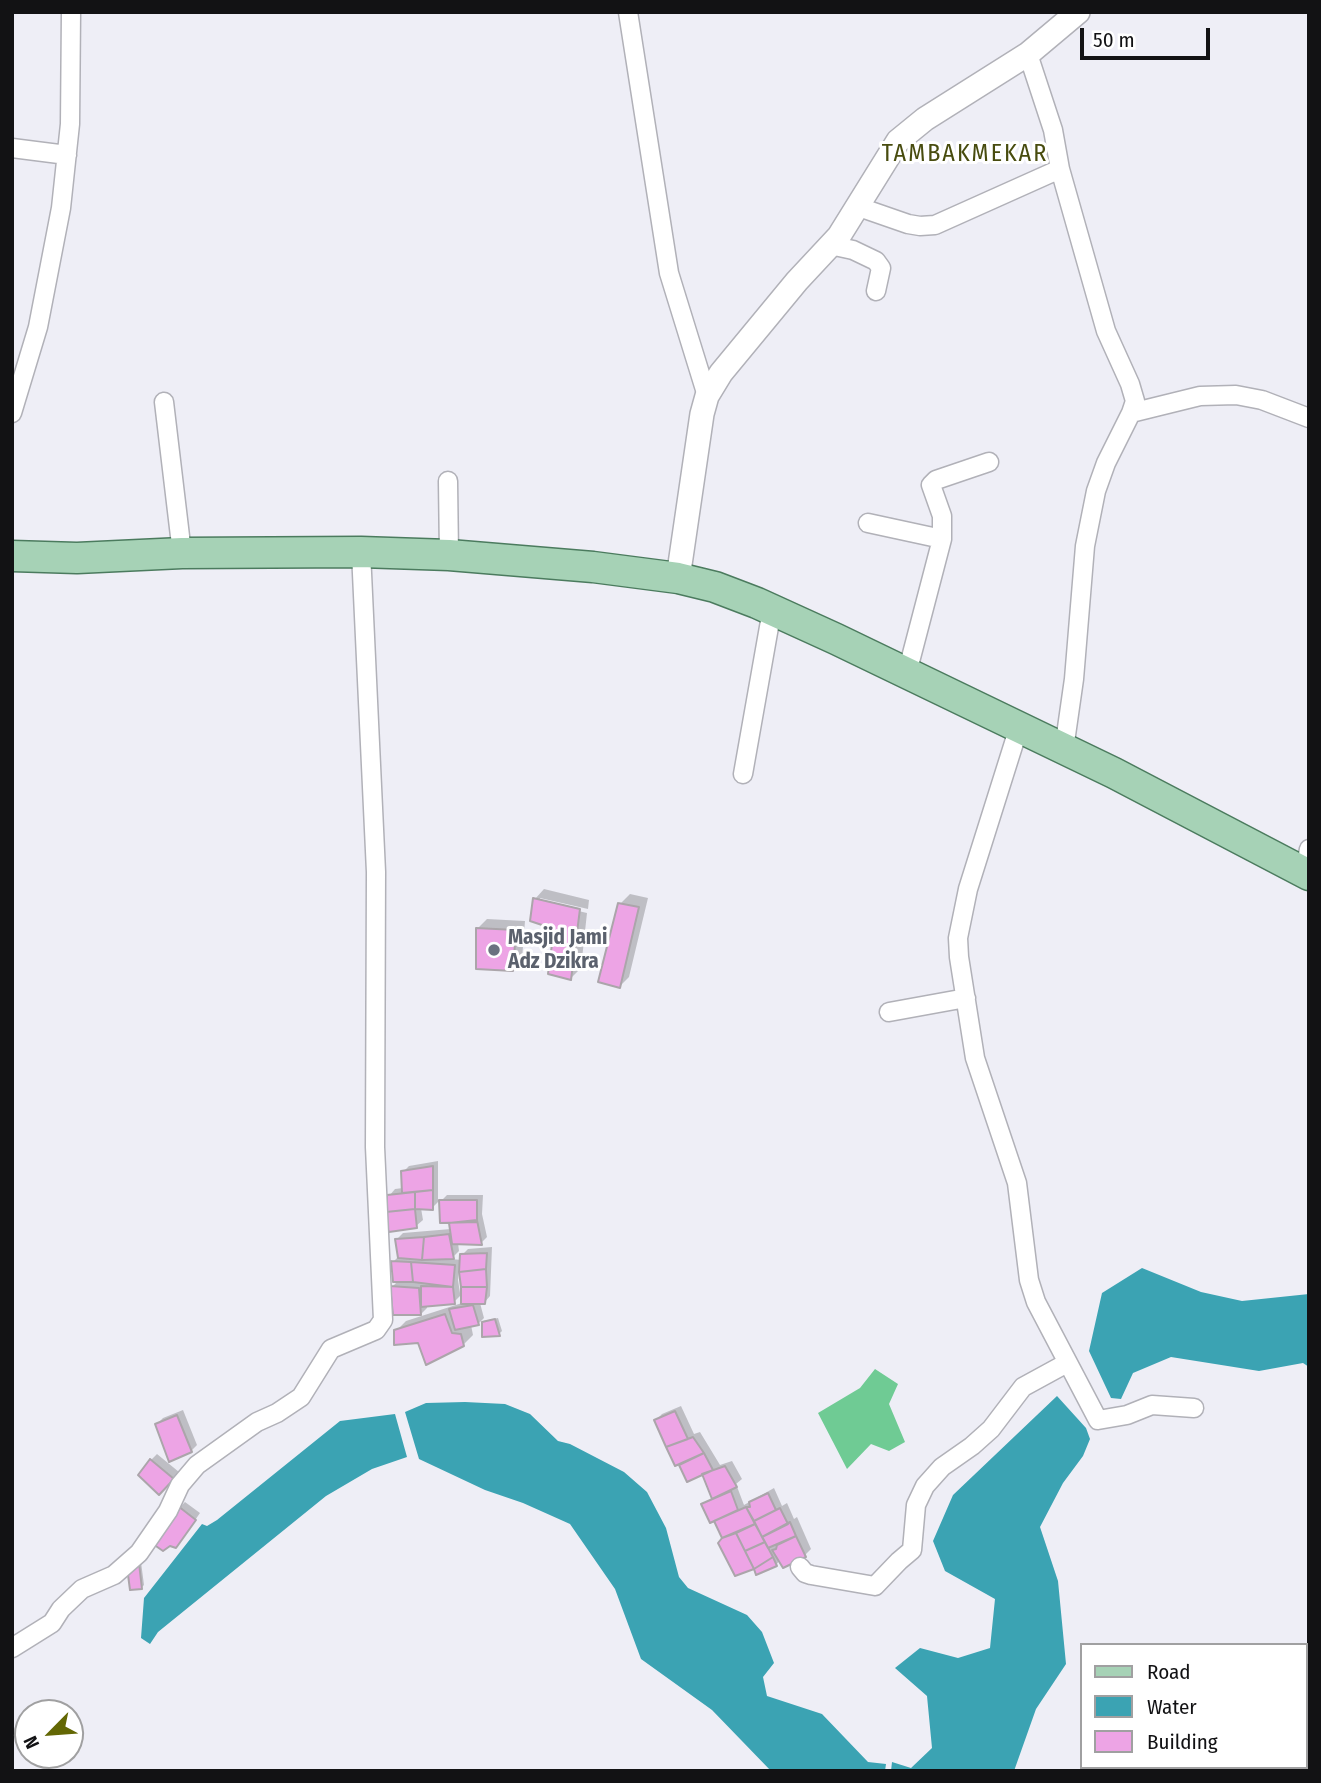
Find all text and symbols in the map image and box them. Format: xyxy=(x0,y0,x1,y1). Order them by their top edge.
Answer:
scale bar xyxy=(1083,14,1212,58)
text: 50 m xyxy=(1093,27,1135,53)
district label: TAMBAKMEKAR xyxy=(883,140,1047,168)
place label: Masjid Jami Adz Dzikra xyxy=(508,925,607,975)
marker: Masjid Jami Adz Dzikra xyxy=(486,942,502,958)
legend xyxy=(1080,1643,1307,1769)
text: Road xyxy=(1147,1659,1191,1685)
text: Water xyxy=(1147,1694,1197,1720)
north arrow xyxy=(14,1699,84,1769)
text: Building xyxy=(1147,1729,1218,1755)
text: N xyxy=(19,1732,44,1752)

